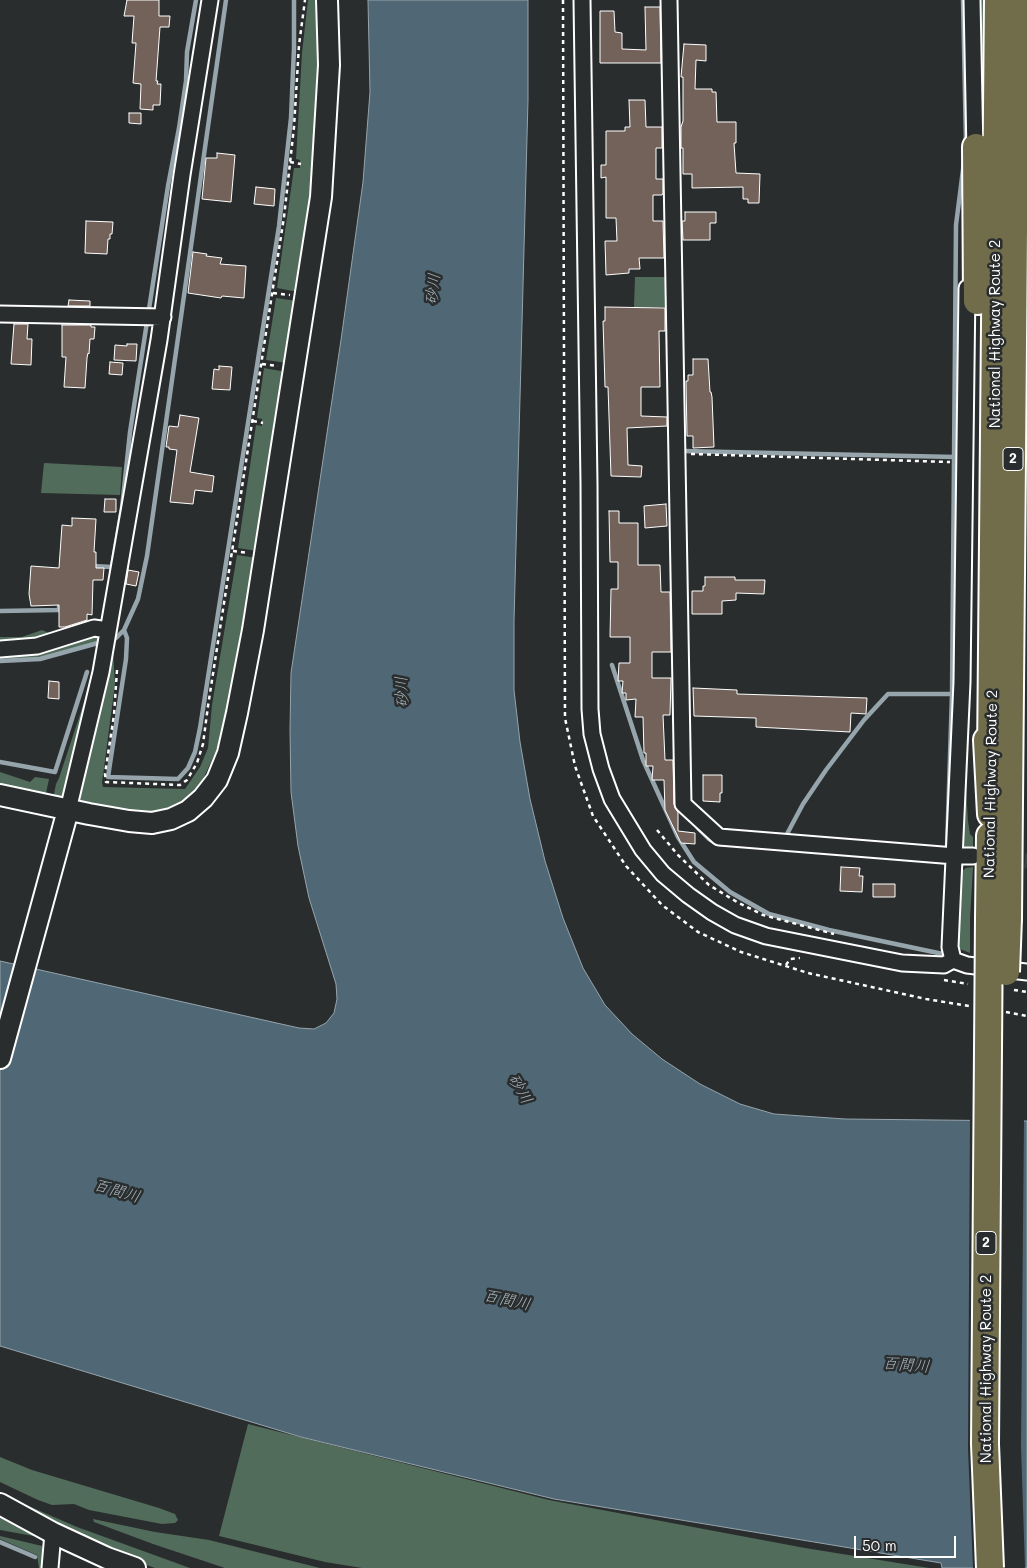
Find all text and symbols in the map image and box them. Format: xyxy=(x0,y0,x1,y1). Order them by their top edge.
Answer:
street label: National Highway Route 2 xyxy=(986,240,1004,428)
water label: 砂川 xyxy=(422,272,444,306)
road number: 2 xyxy=(1003,448,1023,470)
water label: 砂川 xyxy=(392,676,412,708)
street label: National Highway Route 2 xyxy=(980,690,1002,878)
water label: 砂川 xyxy=(504,1070,536,1108)
water label: 百間川 xyxy=(91,1175,143,1207)
road number: 2 xyxy=(976,1232,996,1254)
street label: National Highway Route 2 xyxy=(977,1275,995,1463)
water label: 百間川 xyxy=(482,1286,532,1314)
water label: 百間川 xyxy=(881,1353,931,1377)
scale bar xyxy=(857,1526,960,1558)
text: 50 m xyxy=(862,1535,897,1555)

